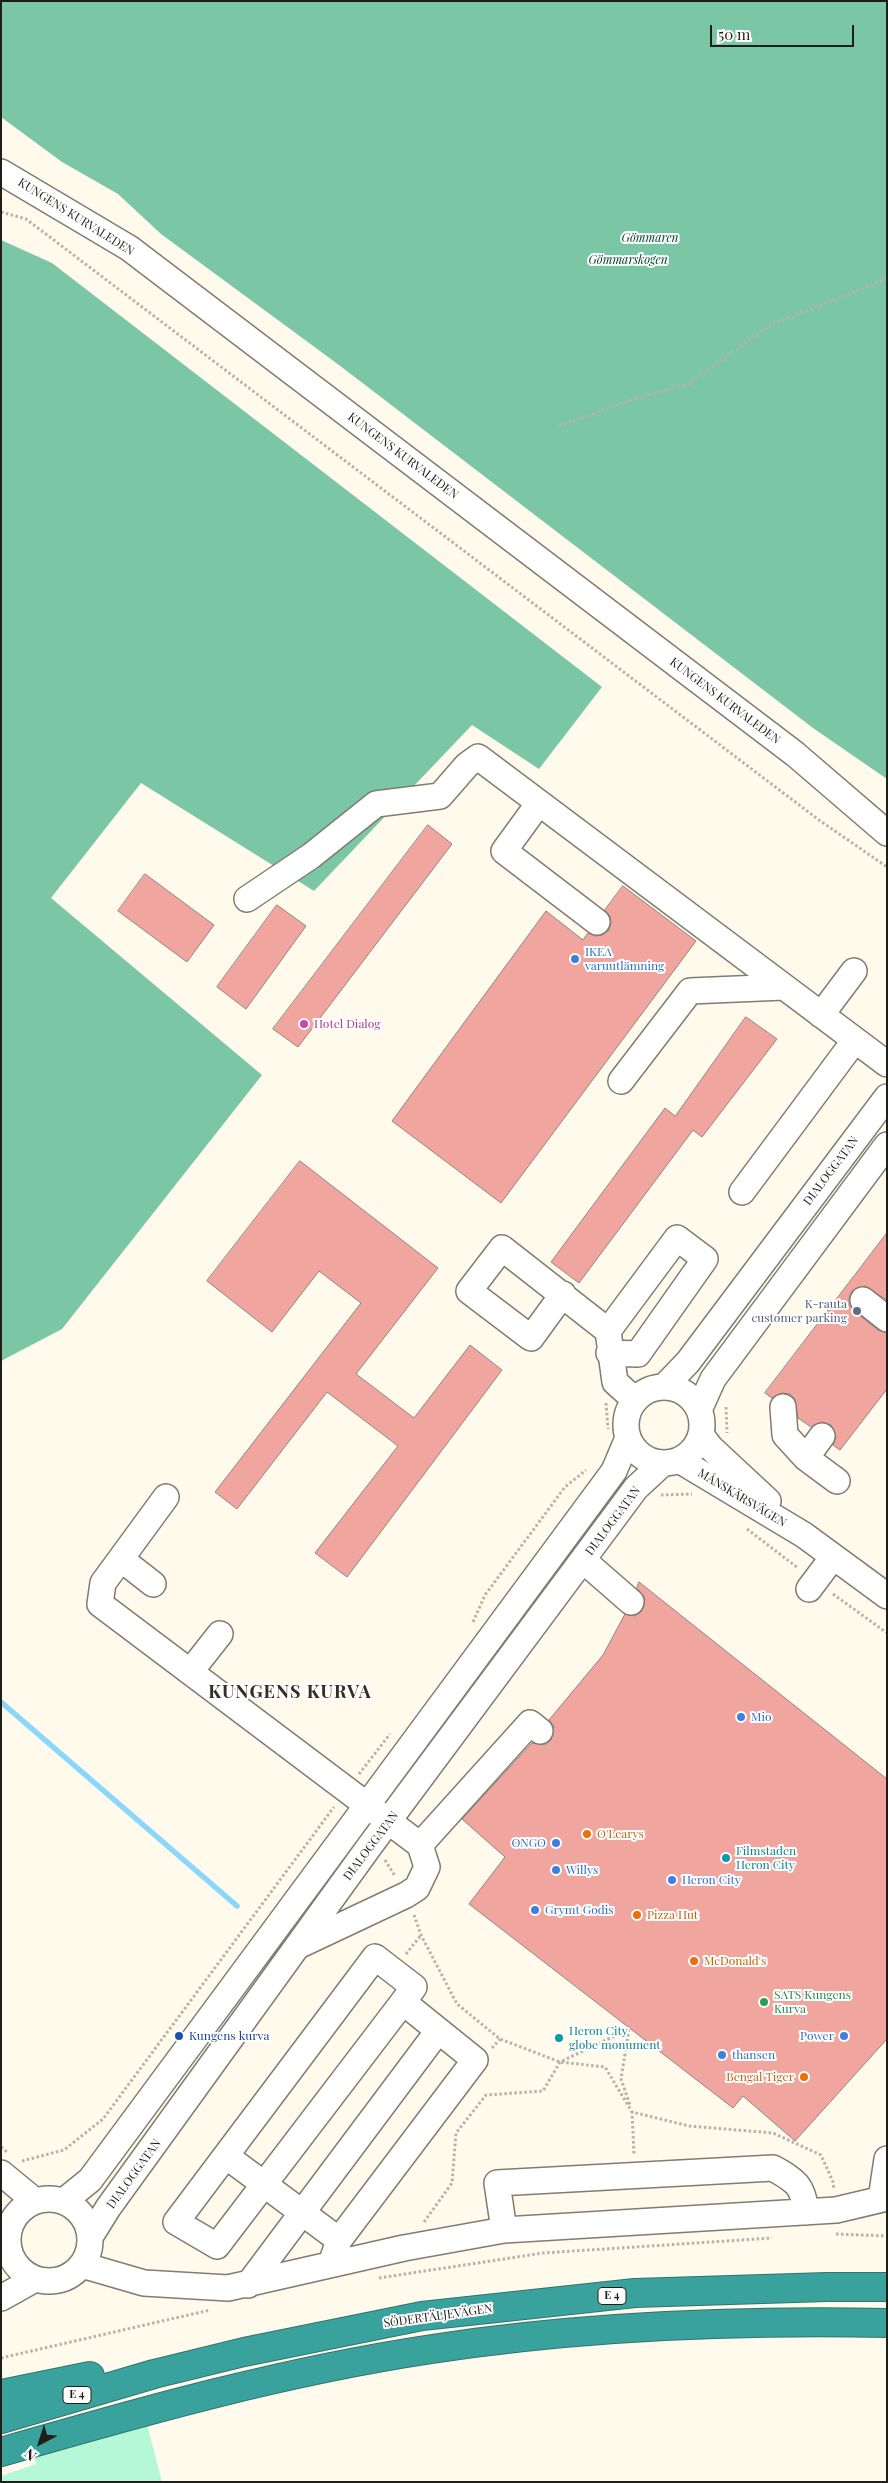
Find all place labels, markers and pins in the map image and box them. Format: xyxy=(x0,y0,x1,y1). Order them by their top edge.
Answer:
place label: IKEA varuutlämning xyxy=(585,945,664,973)
marker: IKEA varuutlämning xyxy=(569,953,581,965)
place label: Hotel Dialog xyxy=(314,1017,381,1031)
marker: Hotel Dialog xyxy=(298,1018,310,1030)
place label: K-rauta customer parking xyxy=(751,1297,847,1325)
marker: K-rauta customer parking xyxy=(851,1305,863,1317)
place label: Mio xyxy=(751,1710,772,1724)
marker: Mio xyxy=(735,1711,747,1723)
place label: O'Learys xyxy=(597,1827,644,1841)
marker: O'Learys xyxy=(581,1828,593,1840)
place label: ONGO xyxy=(511,1836,546,1850)
marker: ONGO xyxy=(550,1837,562,1849)
place label: Filmstaden Heron City xyxy=(736,1844,796,1872)
marker: Filmstaden Heron City xyxy=(720,1852,732,1864)
place label: Willys xyxy=(566,1863,598,1877)
marker: Willys xyxy=(550,1864,562,1876)
place label: Heron City xyxy=(682,1873,741,1887)
marker: Heron City xyxy=(666,1874,678,1886)
place label: Grymt Godis xyxy=(545,1903,614,1917)
marker: Grymt Godis xyxy=(529,1904,541,1916)
place label: Pizza Hut xyxy=(647,1908,698,1922)
marker: Pizza Hut xyxy=(631,1909,643,1921)
place label: McDonald's xyxy=(704,1954,766,1968)
marker: McDonald's xyxy=(688,1955,700,1967)
place label: SATS Kungens Kurva xyxy=(774,1988,851,2016)
marker: SATS Kungens Kurva xyxy=(758,1996,770,2008)
place label: Heron City globe monument xyxy=(569,2024,661,2052)
place label: Kungens kurva xyxy=(189,2029,269,2043)
place label: Power xyxy=(800,2029,834,2043)
marker: Kungens kurva xyxy=(173,2030,185,2042)
marker: Power xyxy=(838,2030,850,2042)
marker: Heron City globe monument xyxy=(553,2032,565,2044)
place label: thansen xyxy=(732,2048,775,2062)
marker: thansen xyxy=(716,2049,728,2061)
place label: Bengal Tiger xyxy=(726,2070,794,2084)
marker: Bengal Tiger xyxy=(798,2071,810,2083)

